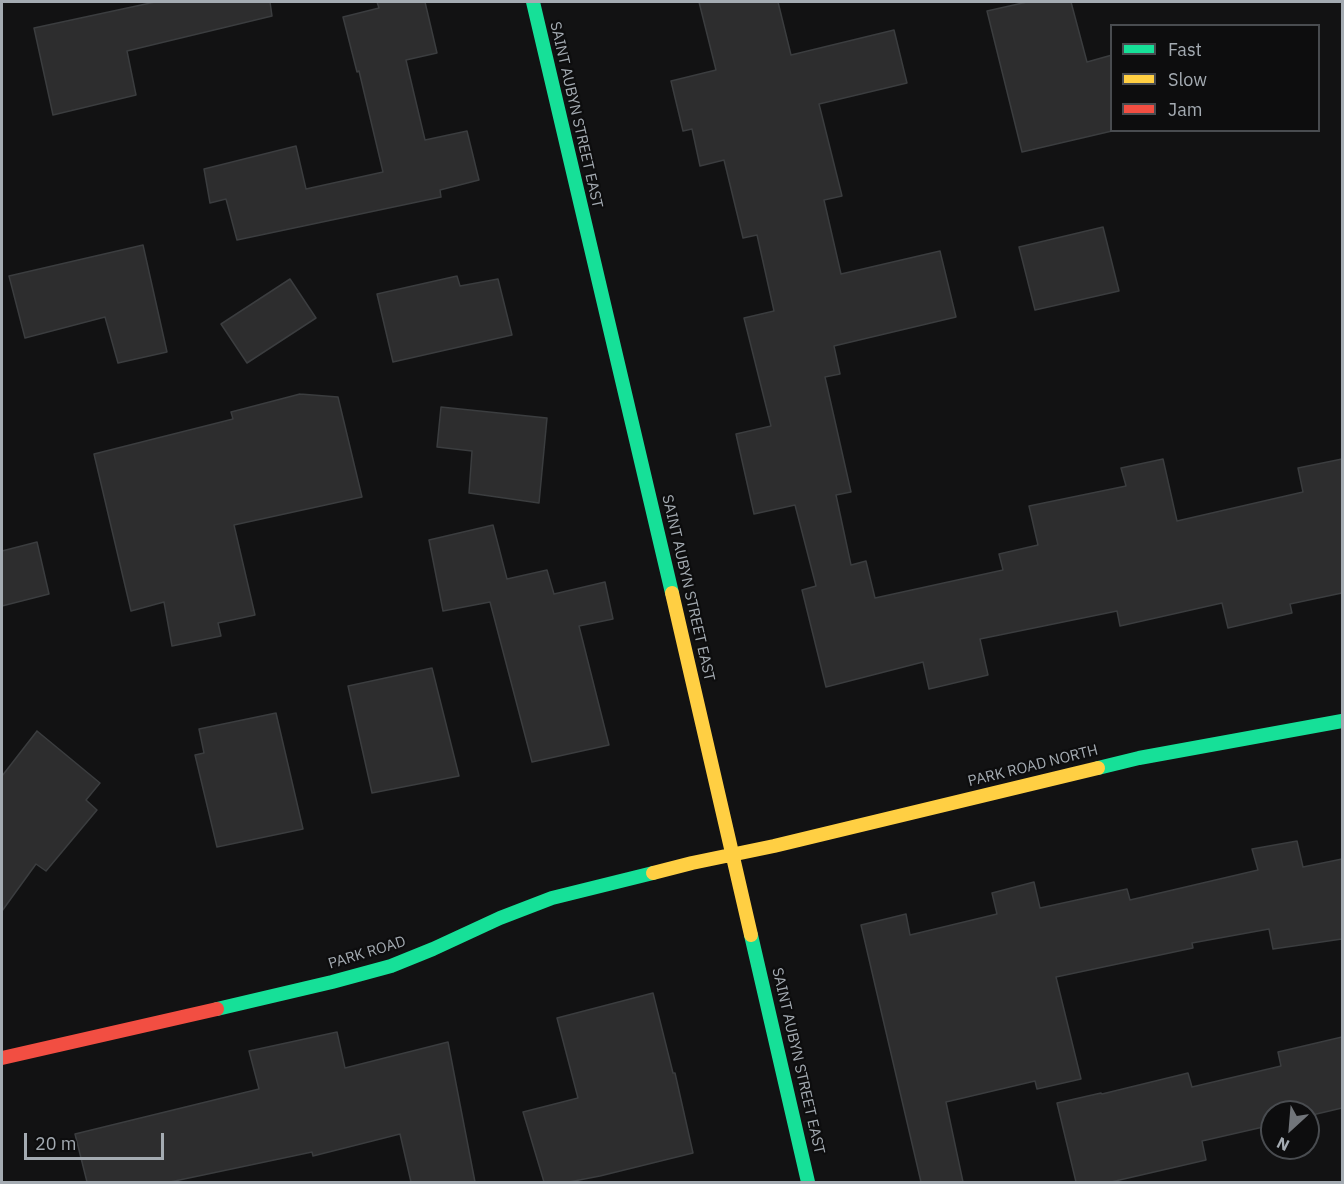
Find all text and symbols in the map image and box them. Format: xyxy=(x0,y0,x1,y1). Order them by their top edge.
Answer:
street label: SAINT AUBYN STREET EAST xyxy=(546,20,606,210)
legend xyxy=(1110,24,1320,132)
text: Fast xyxy=(1168,38,1202,61)
text: Slow xyxy=(1168,68,1207,91)
text: Jam xyxy=(1168,98,1203,121)
street label: SAINT AUBYN STREET EAST xyxy=(658,493,718,683)
street label: PARK ROAD NORTH xyxy=(966,741,1100,791)
street label: PARK ROAD xyxy=(326,933,408,973)
street label: SAINT AUBYN STREET EAST xyxy=(768,966,828,1156)
north arrow xyxy=(1260,1100,1320,1160)
scale bar xyxy=(27,1121,166,1159)
text: 20 m xyxy=(35,1132,77,1155)
text: N xyxy=(1273,1133,1293,1156)

